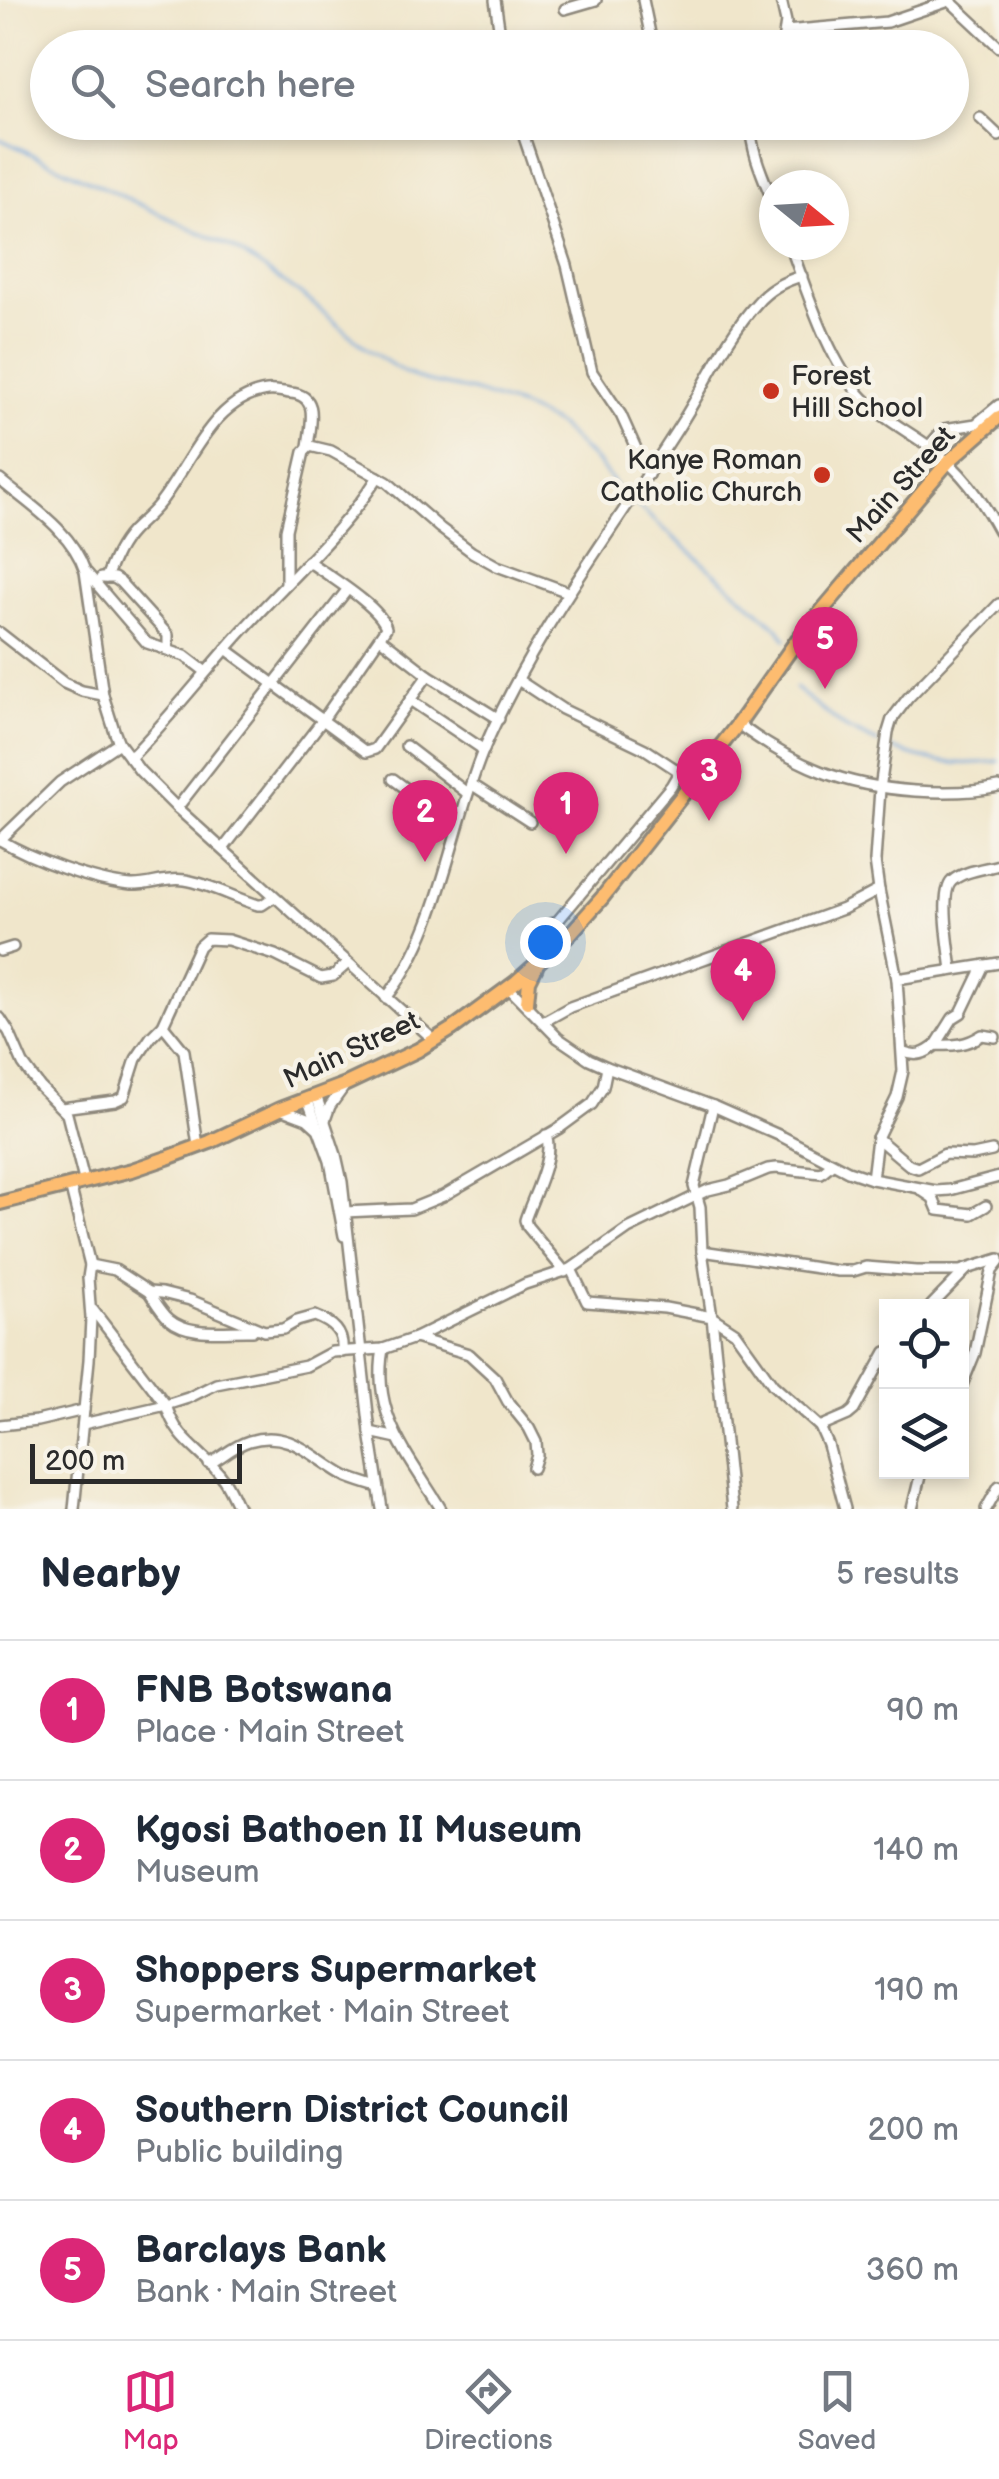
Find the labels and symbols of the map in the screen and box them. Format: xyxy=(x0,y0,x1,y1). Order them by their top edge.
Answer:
north arrow xyxy=(759,170,849,260)
place label: Forest Hill School xyxy=(791,360,923,425)
marker: Forest Hill School xyxy=(760,380,782,402)
street label: Main Street xyxy=(840,419,963,550)
place label: Kanye Roman Catholic Church xyxy=(600,444,802,509)
marker: Kanye Roman Catholic Church xyxy=(811,464,833,486)
pin: 5 xyxy=(792,606,858,689)
pin: 3 xyxy=(676,738,742,821)
pin: 1 xyxy=(534,772,598,854)
pin: 2 xyxy=(392,780,458,862)
your location xyxy=(520,917,571,968)
pin: 4 xyxy=(710,938,776,1021)
street label: Main Street xyxy=(278,1004,425,1096)
scale bar xyxy=(30,1439,242,1484)

